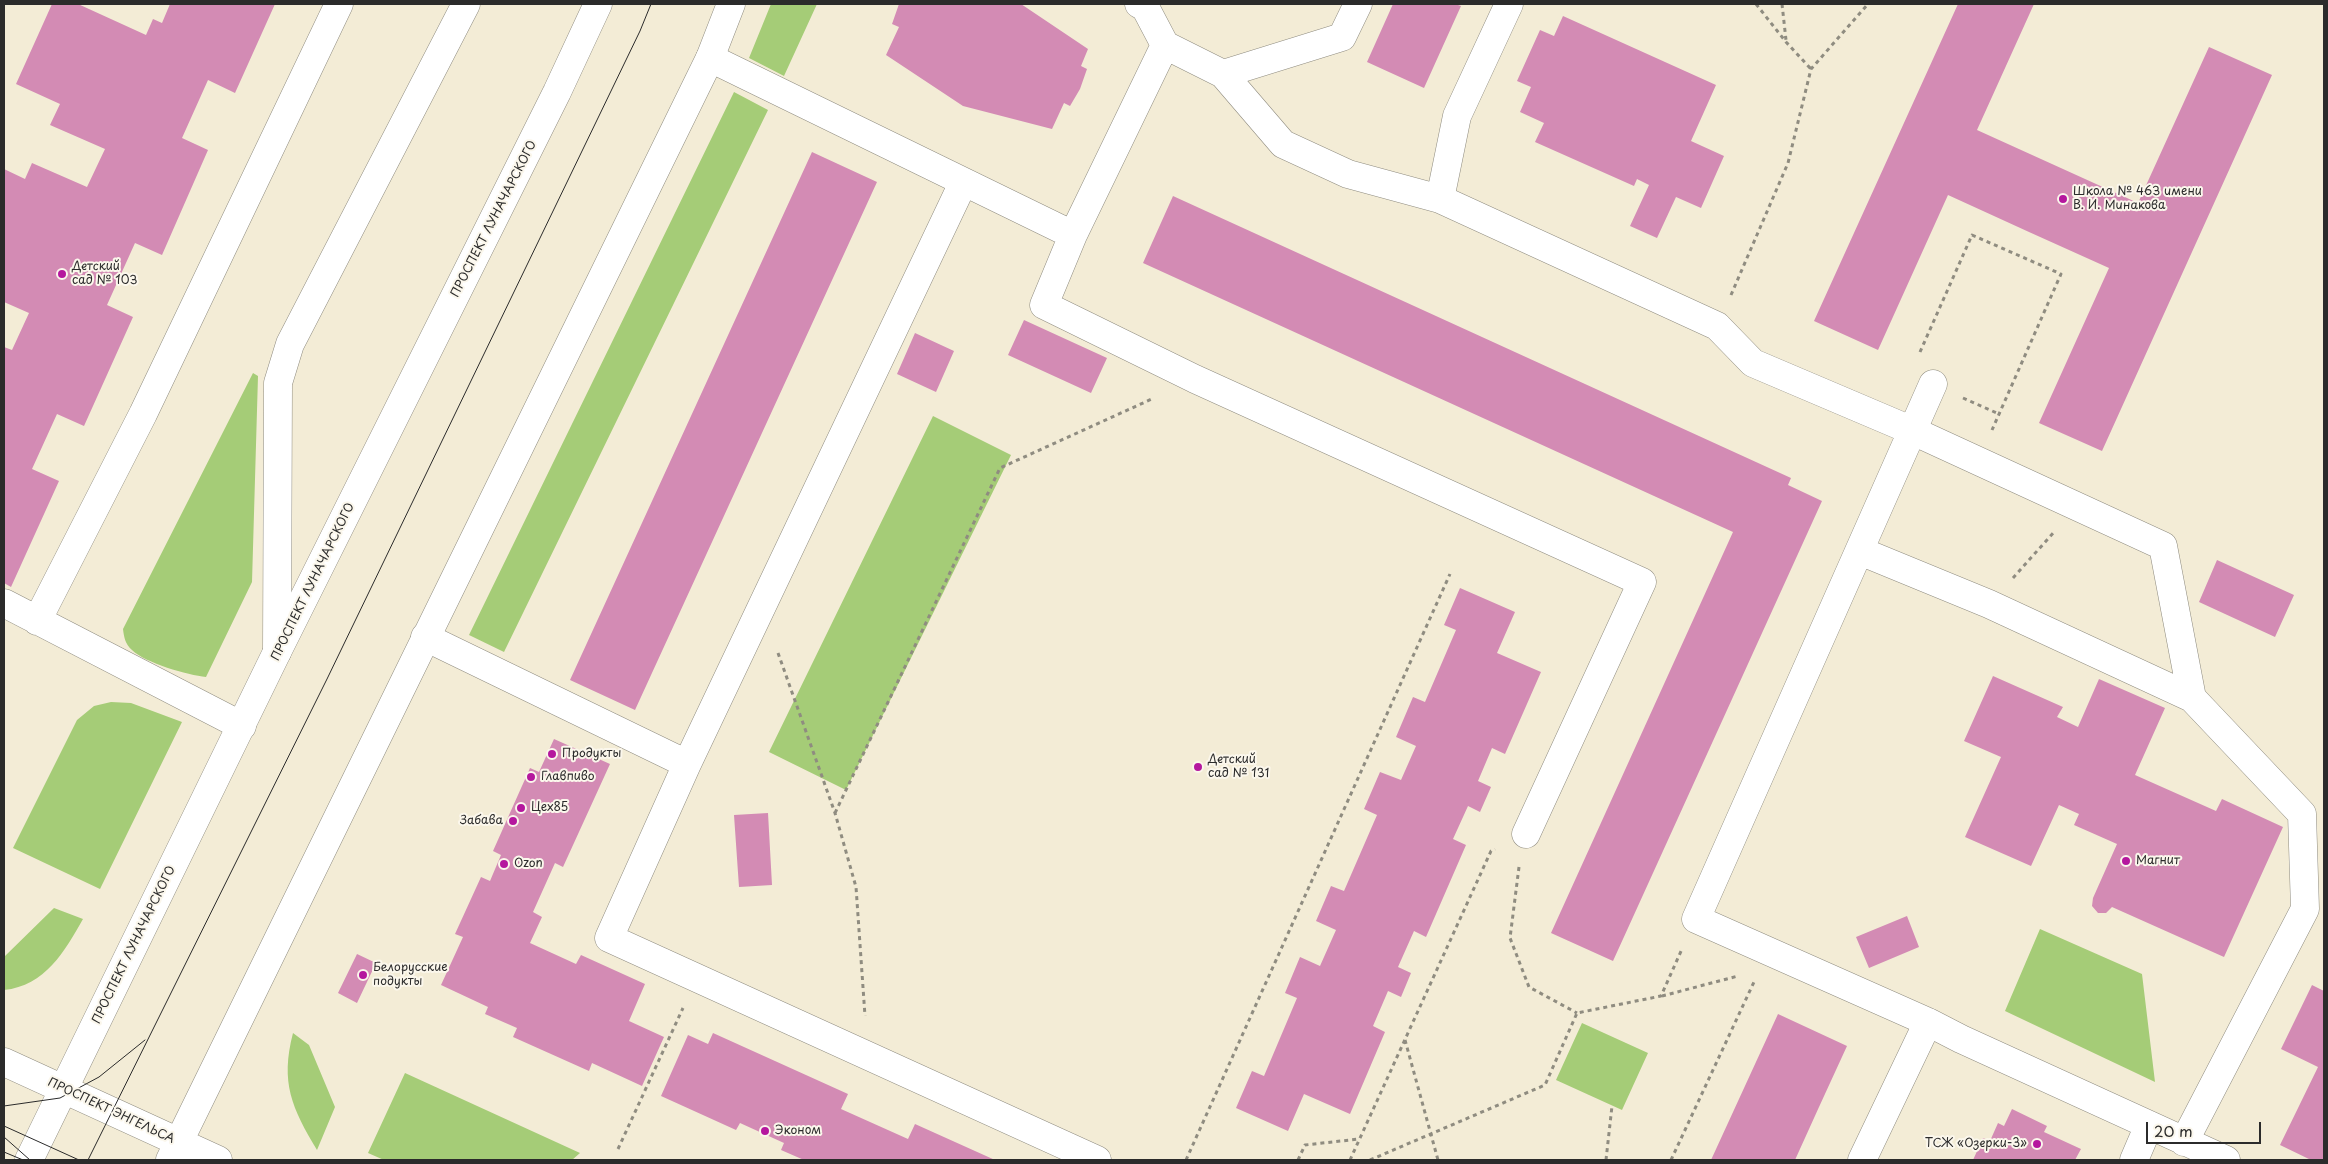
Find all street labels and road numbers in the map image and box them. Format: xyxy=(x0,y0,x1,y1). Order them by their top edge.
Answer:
street label: ПРОСПЕКТ ЛУНАЧАРСКОГО xyxy=(448,138,540,300)
street label: ПРОСПЕКТ ЛУНАЧАРСКОГО xyxy=(268,501,358,663)
street label: ПРОСПЕКТ ЛУНАЧАРСКОГО xyxy=(89,864,179,1026)
street label: ПРОСПЕКТ ЭНГЕЛЬСА xyxy=(45,1075,177,1147)

